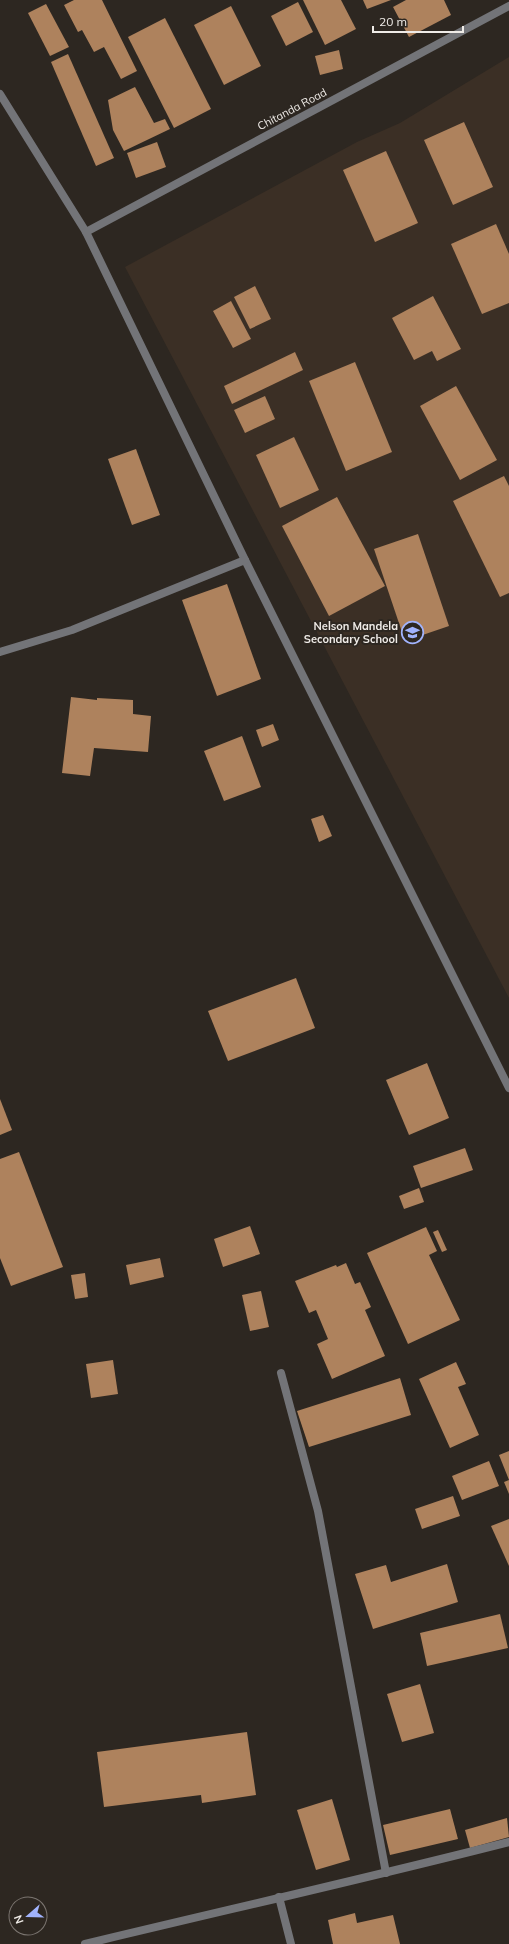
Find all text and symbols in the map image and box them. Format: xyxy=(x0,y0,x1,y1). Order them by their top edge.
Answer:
scale bar xyxy=(373,8,463,34)
text: 20 m xyxy=(379,14,407,29)
street label: Chitanda Road xyxy=(255,85,329,133)
place label: Nelson Mandela Secondary School xyxy=(304,619,398,646)
school or university icon: Nelson Mandela Secondary School xyxy=(400,619,426,645)
north arrow xyxy=(8,1896,48,1936)
text: N xyxy=(11,1913,27,1926)

